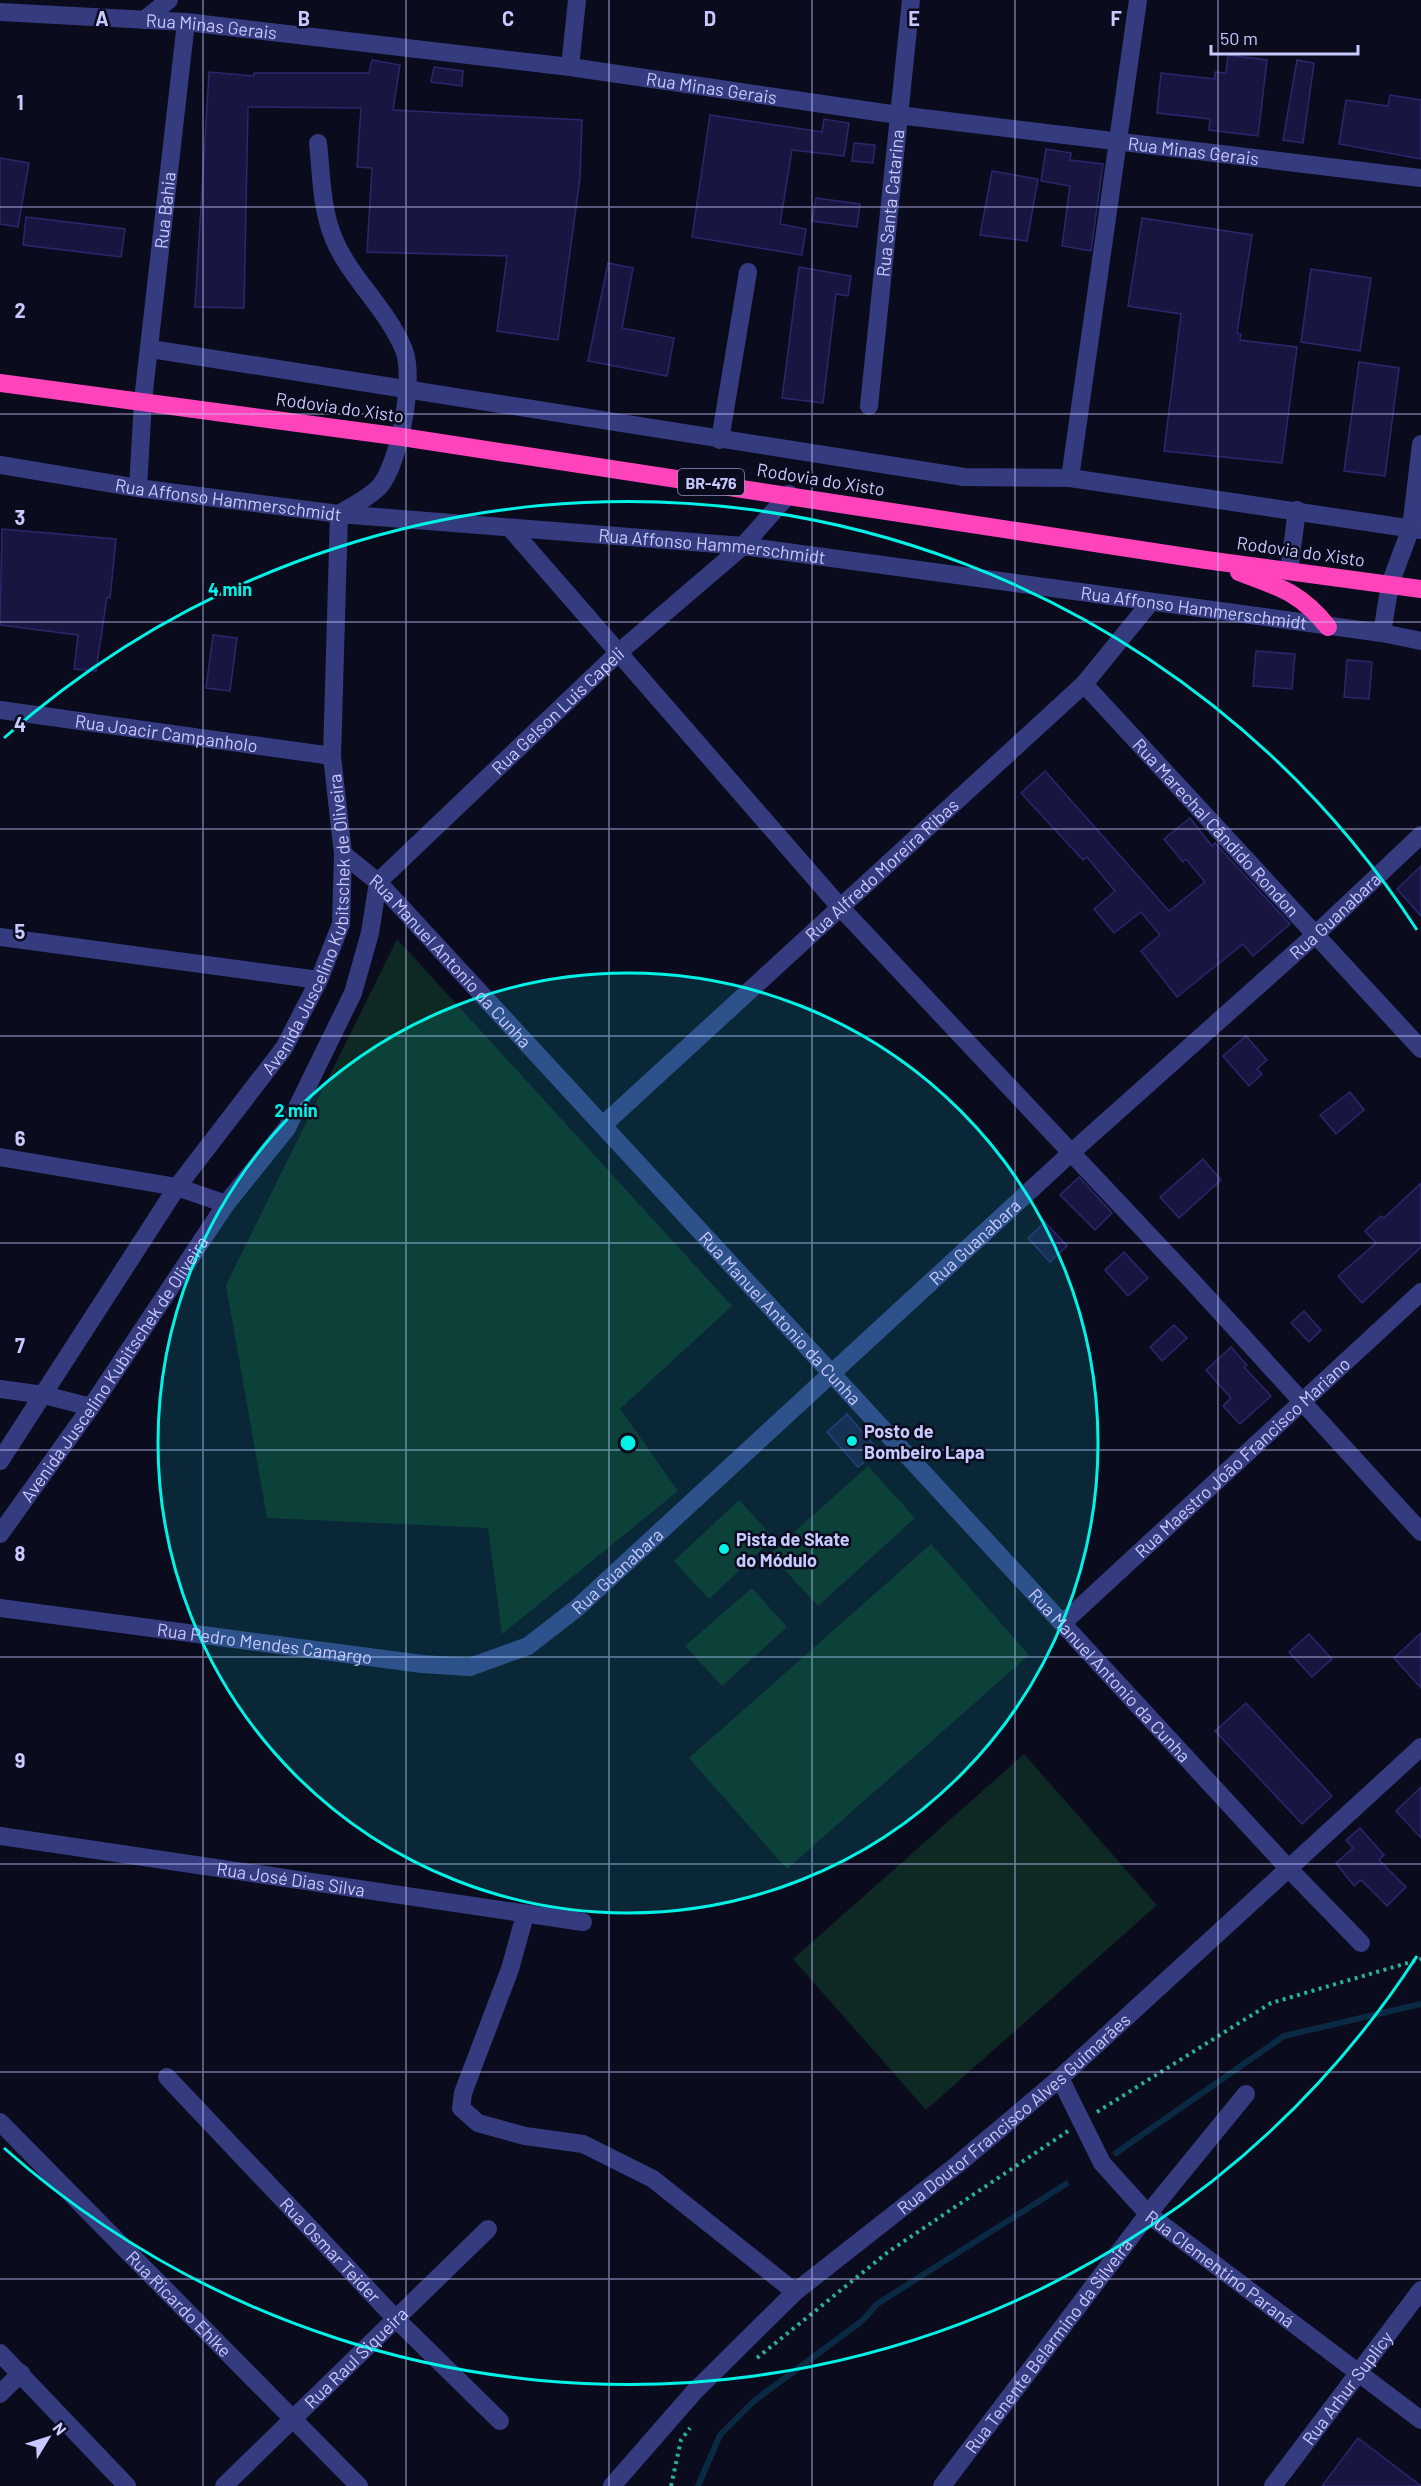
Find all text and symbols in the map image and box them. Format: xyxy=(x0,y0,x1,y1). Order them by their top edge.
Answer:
text: A xyxy=(95,6,109,30)
text: B xyxy=(298,6,310,30)
text: C xyxy=(502,6,514,30)
text: D xyxy=(704,6,716,30)
text: E xyxy=(908,6,920,30)
text: F xyxy=(1110,6,1122,30)
street label: Rua Minas Gerais xyxy=(145,9,278,44)
scale bar xyxy=(1211,18,1358,56)
text: 50 m xyxy=(1220,27,1258,49)
street label: Rua Minas Gerais xyxy=(645,67,778,108)
text: 1 xyxy=(16,90,24,114)
street label: Rua Santa Catarina xyxy=(871,128,909,278)
street label: Rua Minas Gerais xyxy=(1127,132,1260,169)
street label: Rua Bahia xyxy=(149,171,180,250)
text: 2 xyxy=(14,298,26,322)
street label: Rodovia do Xisto xyxy=(275,387,405,427)
street label: Rodovia do Xisto xyxy=(755,458,887,500)
road number: BR-476 xyxy=(678,469,744,495)
street label: Rua Affonso Hammerschmidt xyxy=(114,473,343,525)
text: 3 xyxy=(15,505,25,529)
street label: Rua Affonso Hammerschmidt xyxy=(598,524,827,568)
street label: Rodovia do Xisto xyxy=(1236,531,1366,571)
text: 4 min xyxy=(208,578,252,600)
street label: Rua Affonso Hammerschmidt xyxy=(1079,581,1309,634)
street label: Rua Gelson Luis Capeli xyxy=(487,642,628,779)
street label: Rua Joacir Campanholo xyxy=(74,710,259,757)
text: 4 xyxy=(14,712,26,736)
street label: Rua Marechal Cândido Rondon xyxy=(1129,734,1304,921)
street label: Avenida Juscelino Kubitschek de Oliveira xyxy=(257,773,354,1079)
street label: Rua Alfredo Moreira Ribas xyxy=(800,794,963,945)
street label: Rua Guanabara xyxy=(1285,868,1385,964)
street label: Rua Manuel Antonio da Cunha xyxy=(366,869,536,1052)
text: 5 xyxy=(15,919,26,943)
text: 2 min xyxy=(274,1099,318,1121)
text: 6 xyxy=(15,1126,26,1150)
street label: Rua Guanabara xyxy=(924,1194,1025,1290)
street label: Rua Manuel Antonio da Cunha xyxy=(695,1226,866,1409)
street label: Avenida Juscelino Kubitschek de Oliveira xyxy=(16,1232,213,1506)
text: 7 xyxy=(15,1333,25,1357)
street label: Rua Maestro João Francisco Mariano xyxy=(1130,1352,1354,1562)
place label: Posto de Bombeiro Lapa xyxy=(864,1420,985,1463)
centre of rings xyxy=(618,1433,638,1453)
marker: Posto de Bombeiro Lapa xyxy=(845,1434,859,1448)
street label: Rua Guanabara xyxy=(567,1523,668,1619)
place label: Pista de Skate do Módulo xyxy=(736,1528,850,1571)
text: 8 xyxy=(15,1541,26,1565)
marker: Pista de Skate do Módulo xyxy=(717,1542,731,1556)
street label: Rua Manuel Antonio da Cunha xyxy=(1024,1584,1196,1766)
street label: Rua Pedro Mendes Camargo xyxy=(156,1618,374,1668)
text: 9 xyxy=(15,1748,25,1772)
street label: Rua José Dias Silva xyxy=(215,1857,366,1901)
street label: Rua Doutor Francisco Alves Guimarães xyxy=(892,2008,1135,2219)
street label: Rua Osmar Teider xyxy=(276,2193,386,2307)
street label: Rua Clementino Paraná xyxy=(1141,2205,1299,2332)
street label: Rua Tenente Belarmino da Silveira xyxy=(960,2234,1137,2458)
street label: Rua Ricardo Ehlke xyxy=(122,2246,236,2361)
street label: Rua Raul Siqueira xyxy=(300,2302,412,2413)
street label: Rua Arhur Suplicy xyxy=(1297,2327,1397,2449)
north arrow xyxy=(18,2408,78,2468)
text: N xyxy=(49,2418,71,2438)

